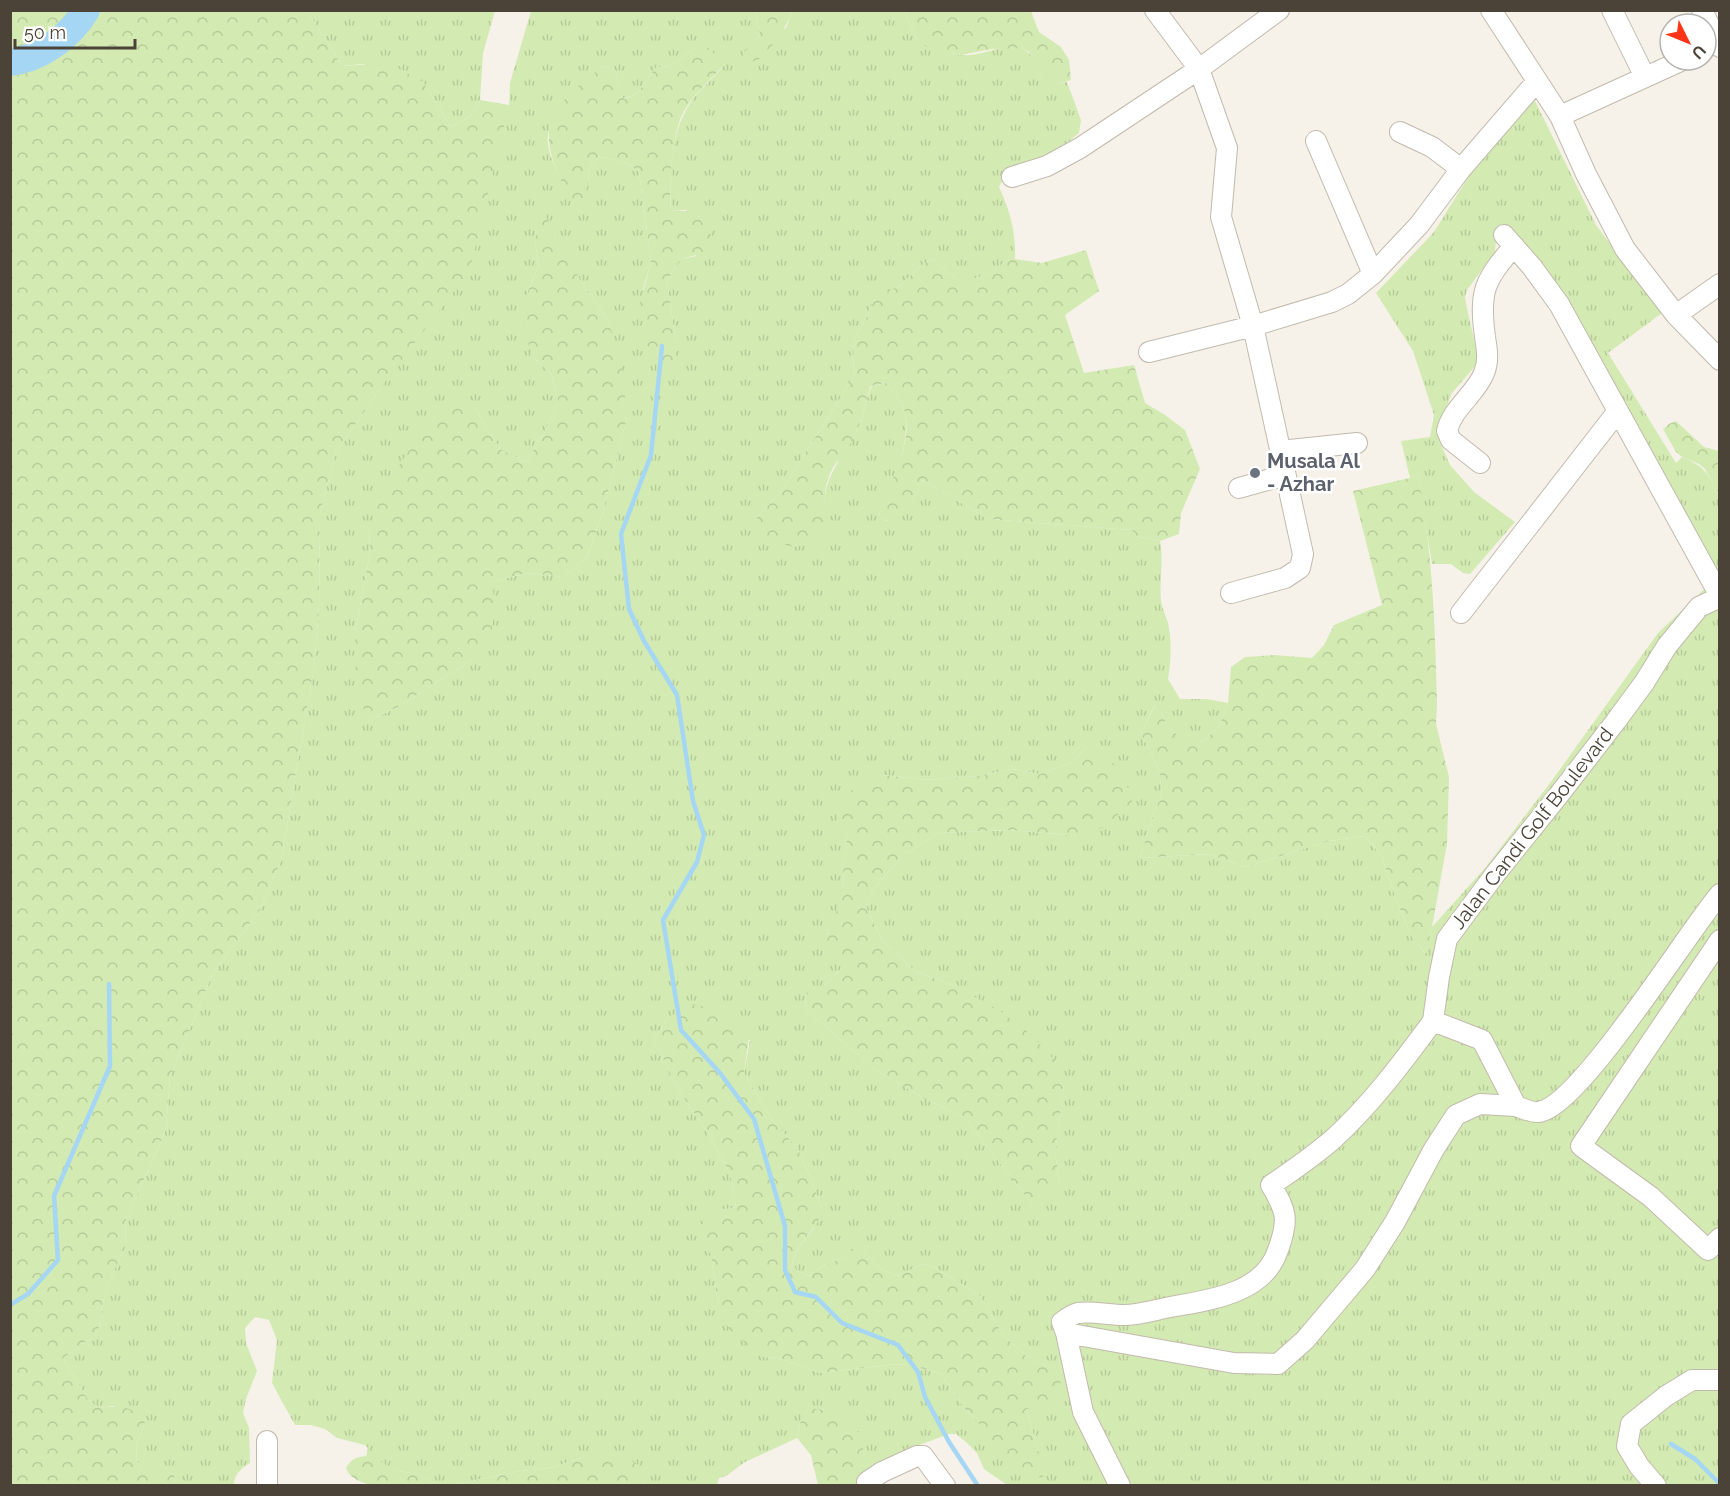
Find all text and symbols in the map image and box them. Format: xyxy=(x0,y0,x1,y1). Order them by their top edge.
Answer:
scale bar xyxy=(15,12,135,50)
north arrow xyxy=(1658,12,1718,72)
text: 50 m xyxy=(24,22,66,43)
text: U xyxy=(1688,41,1710,63)
place label: Musala Al - Azhar xyxy=(1267,449,1360,496)
marker: Musala Al - Azhar xyxy=(1248,466,1262,480)
street label: Jalan Candi Golf Boulevard xyxy=(1446,722,1618,934)

